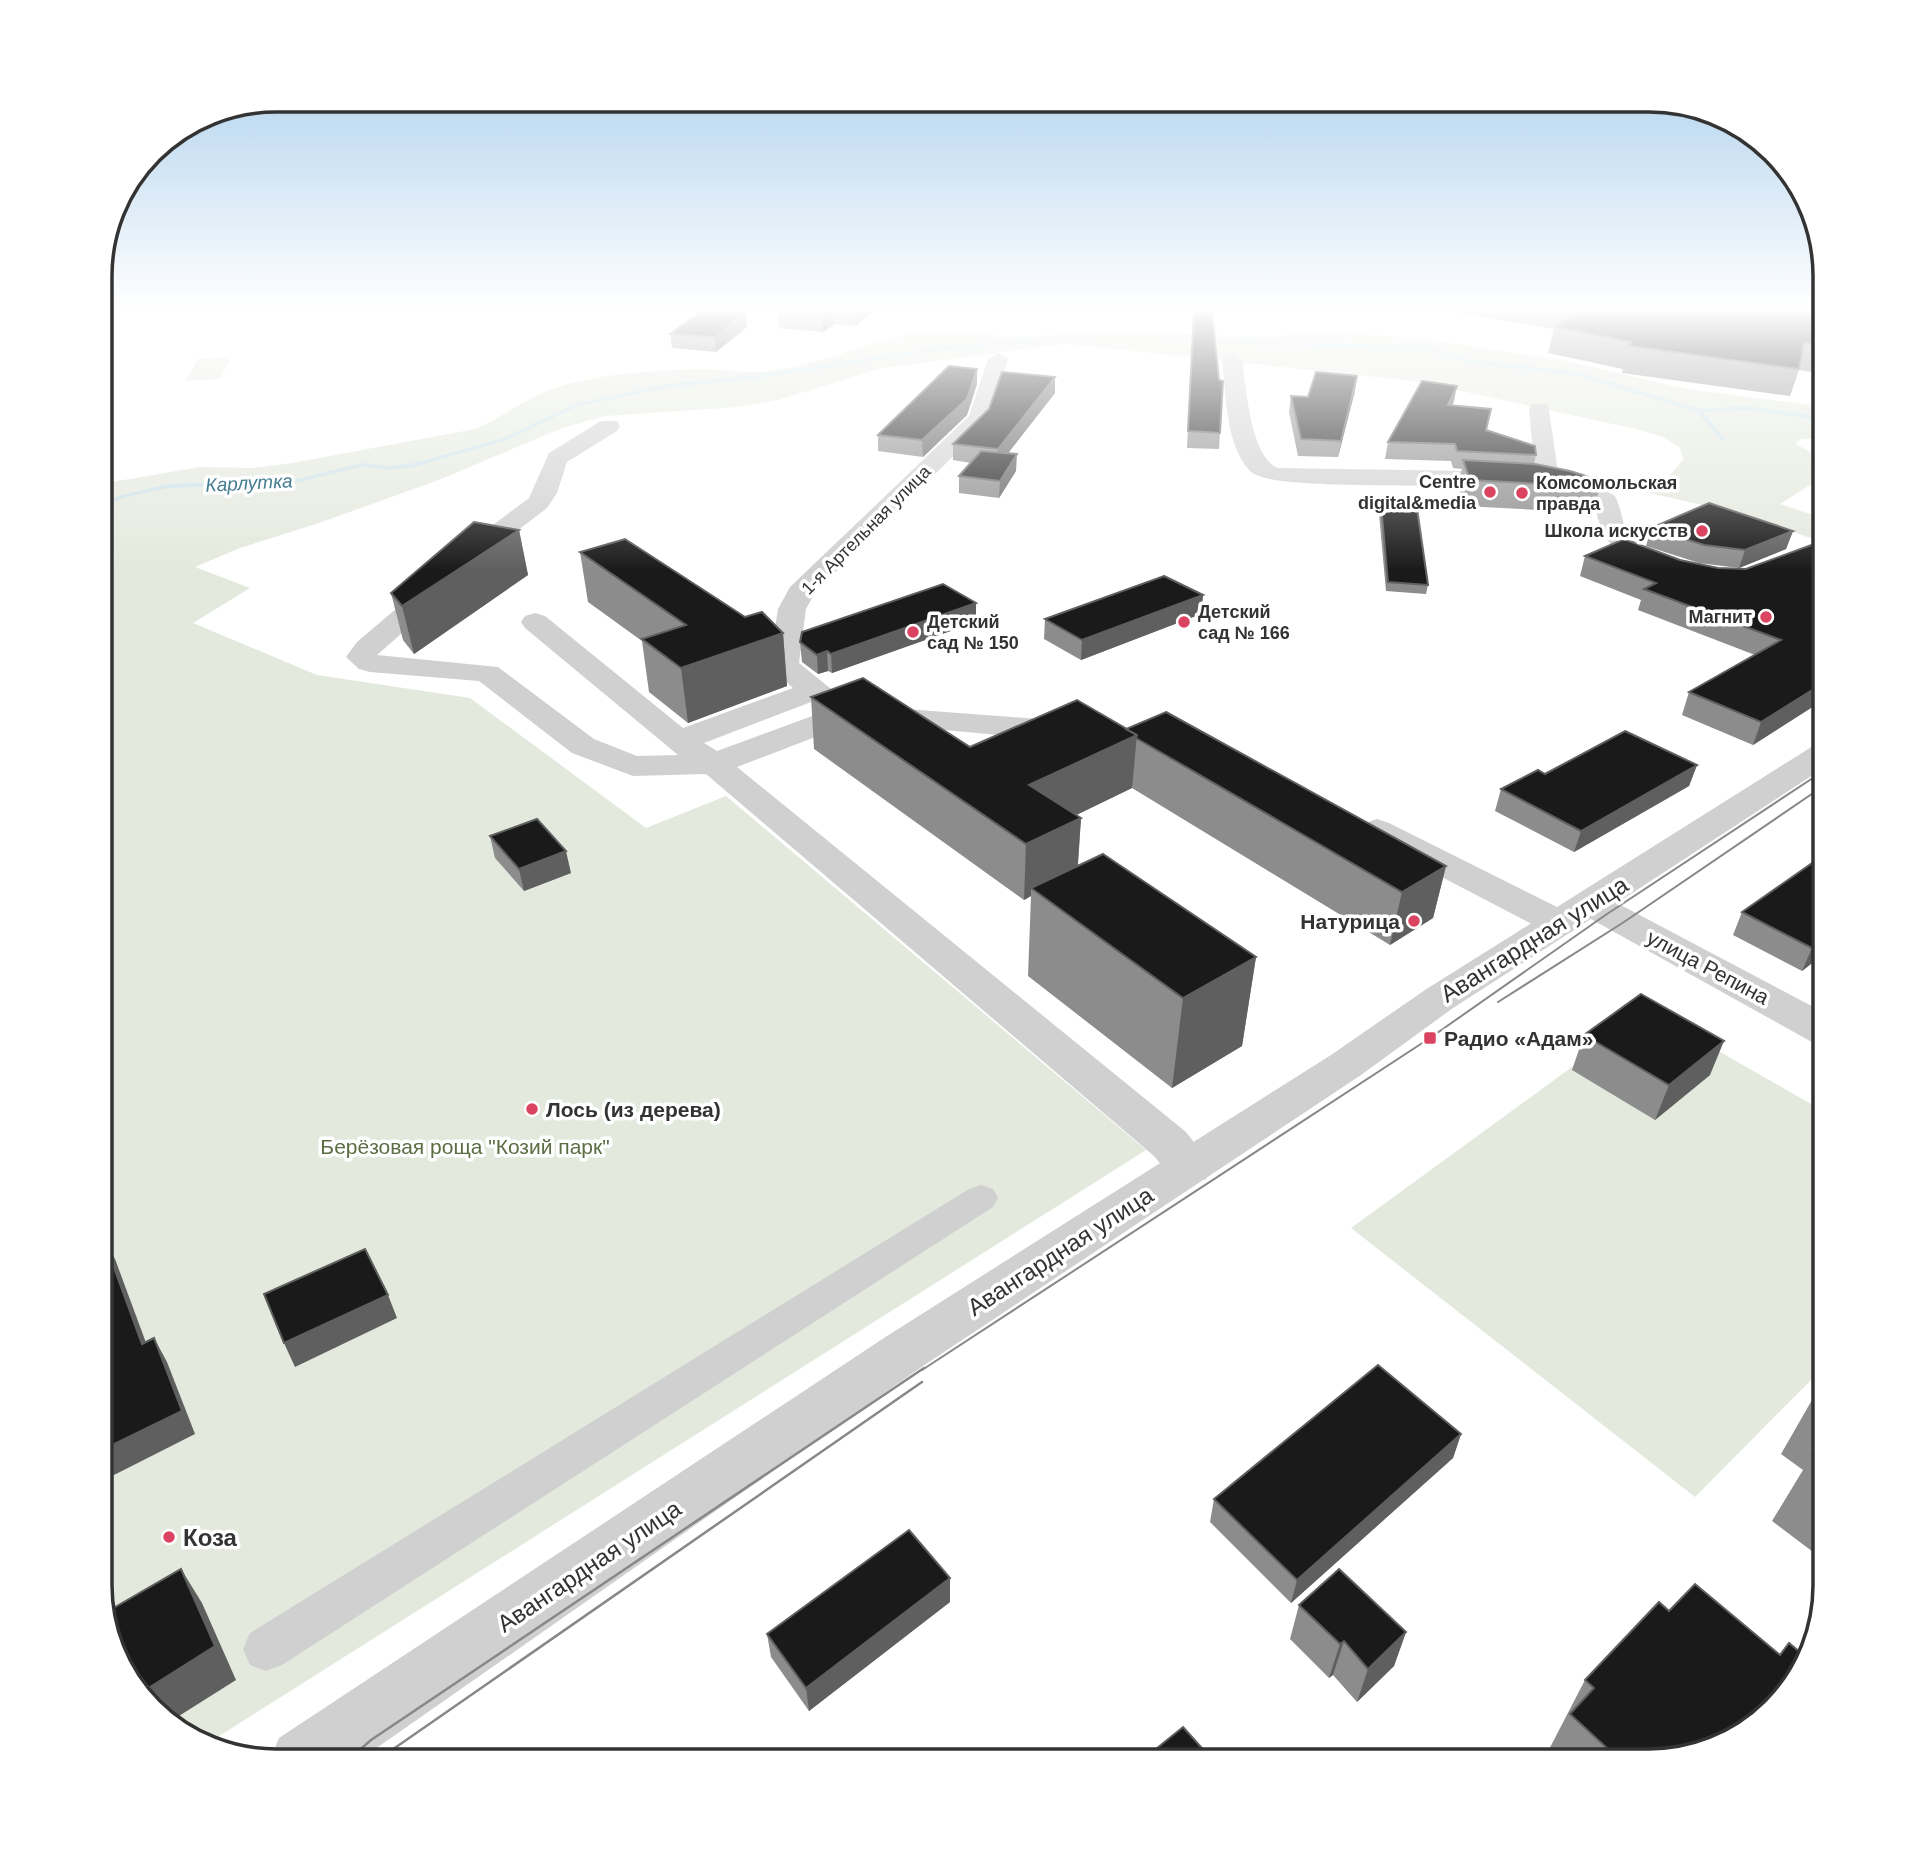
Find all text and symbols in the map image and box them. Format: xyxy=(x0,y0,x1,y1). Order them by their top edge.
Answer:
street label: 1-я Артельная улица xyxy=(797,461,935,599)
water label: Карлутка xyxy=(205,470,293,496)
place label: Centre digital&media xyxy=(1358,472,1477,513)
place label: Комсомольская правда xyxy=(1536,473,1677,514)
marker: Centre digital&media xyxy=(1482,484,1498,500)
marker: Комсомольская правда xyxy=(1514,485,1530,501)
place label: Школа искусств xyxy=(1545,521,1688,541)
marker: Школа искусств xyxy=(1694,523,1710,539)
place label: Детский сад № 166 xyxy=(1198,602,1290,643)
place label: Магнит xyxy=(1689,607,1752,627)
marker: Магнит xyxy=(1758,609,1774,625)
place label: Детский сад № 150 xyxy=(927,612,1019,653)
marker: Детский сад № 166 xyxy=(1176,614,1192,630)
marker: Детский сад № 150 xyxy=(905,624,921,640)
street label: Авангардная улица xyxy=(1435,870,1633,1008)
place label: Натурица xyxy=(1300,910,1400,933)
marker: Натурица xyxy=(1406,913,1422,929)
street label: улица Репина xyxy=(1643,925,1773,1009)
place label: Радио «Адам» xyxy=(1444,1027,1593,1050)
marker: Радио «Адам» xyxy=(1422,1030,1438,1046)
place label: Лось (из дерева) xyxy=(546,1098,721,1121)
marker: Лось (из дерева) xyxy=(524,1101,540,1117)
park label: Берёзовая роща "Козий парк" xyxy=(320,1135,610,1158)
street label: Авангардная улица xyxy=(962,1181,1158,1321)
street label: Авангардная улица xyxy=(492,1494,686,1638)
place label: Коза xyxy=(183,1524,238,1551)
marker: Коза xyxy=(161,1529,177,1545)

